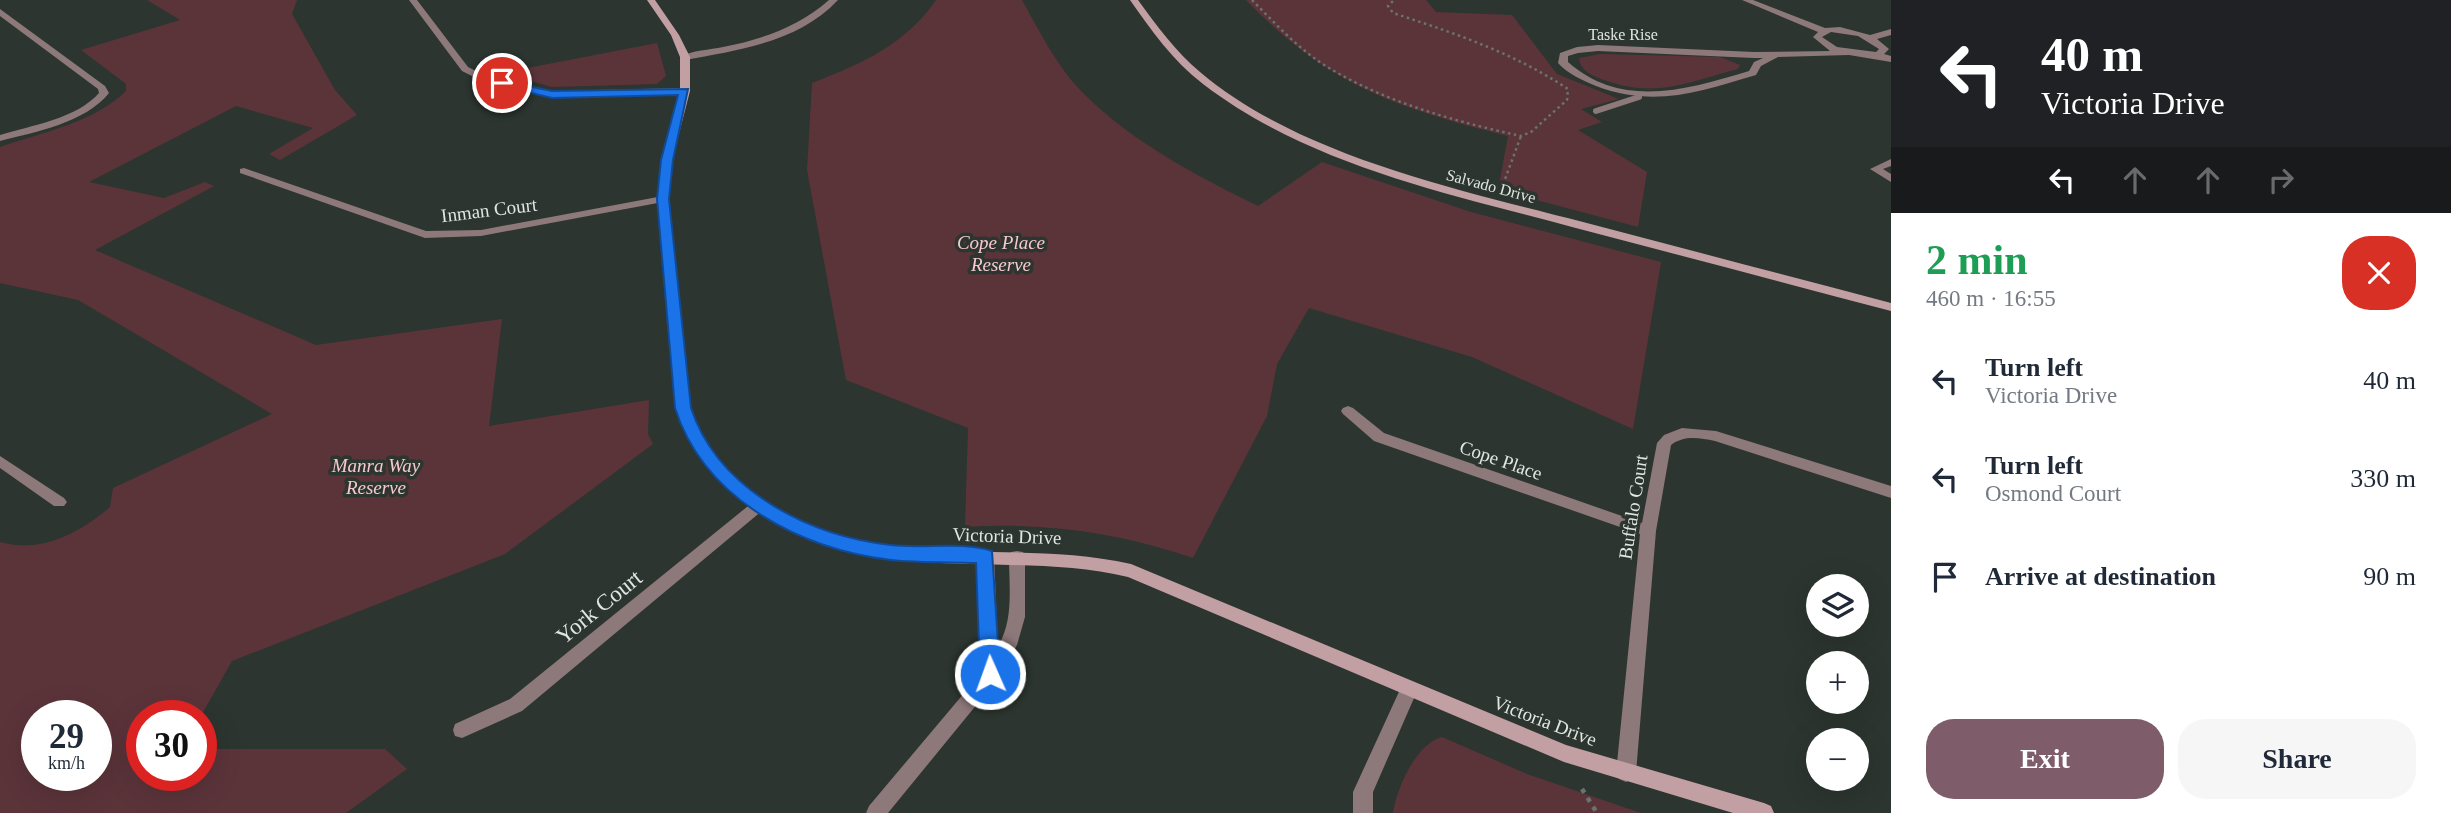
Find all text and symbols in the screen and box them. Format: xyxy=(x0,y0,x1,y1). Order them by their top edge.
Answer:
street label: Taske Rise xyxy=(1588,26,1658,43)
text: 40 m xyxy=(2041,27,2143,82)
icon: left xyxy=(1926,28,2017,119)
pin xyxy=(472,53,532,113)
icon: arrive xyxy=(483,64,521,102)
text: Victoria Drive xyxy=(2041,85,2225,121)
icon: left xyxy=(2043,161,2081,199)
icon: ahead xyxy=(2116,161,2154,199)
icon: ahead xyxy=(2189,161,2227,199)
icon: right xyxy=(2262,161,2300,199)
street label: Salvado Drive xyxy=(1444,166,1538,206)
street label: Inman Court xyxy=(440,194,539,226)
park label: Cope Place Reserve xyxy=(957,232,1045,275)
button: close xyxy=(2342,236,2416,310)
text: 2 min xyxy=(1926,237,2028,283)
text: 460 m · 16:55 xyxy=(1926,286,2056,311)
text: Turn left xyxy=(1985,353,2083,382)
icon: left xyxy=(1926,362,1964,400)
text: 40 m xyxy=(2363,366,2416,395)
text: Victoria Drive xyxy=(1985,383,2117,408)
street label: Cope Place xyxy=(1457,436,1545,484)
text: Turn left xyxy=(1985,451,2083,480)
street label: Buffalo Court xyxy=(1614,452,1652,561)
park label: Manra Way Reserve xyxy=(331,455,421,498)
icon: left xyxy=(1926,460,1964,498)
text: 330 m xyxy=(2350,464,2416,493)
text: Osmond Court xyxy=(1985,481,2121,506)
street label: Victoria Drive xyxy=(952,524,1062,548)
icon: arrive xyxy=(1926,558,1964,596)
text: Arrive at destination xyxy=(1985,562,2216,591)
text: 90 m xyxy=(2363,562,2416,591)
street label: York Court xyxy=(551,564,647,649)
map controls xyxy=(1806,574,1869,791)
button: layers xyxy=(1806,574,1869,637)
position arrow xyxy=(953,637,1027,711)
button: + xyxy=(1806,651,1869,714)
street label: Victoria Drive xyxy=(1490,692,1600,750)
speed limit sign: 30 xyxy=(126,700,217,791)
text: 29 xyxy=(49,717,84,756)
button: Exit xyxy=(1926,719,2164,799)
button: Share xyxy=(2178,719,2416,799)
button: − xyxy=(1806,728,1869,791)
text: km/h xyxy=(48,753,85,773)

